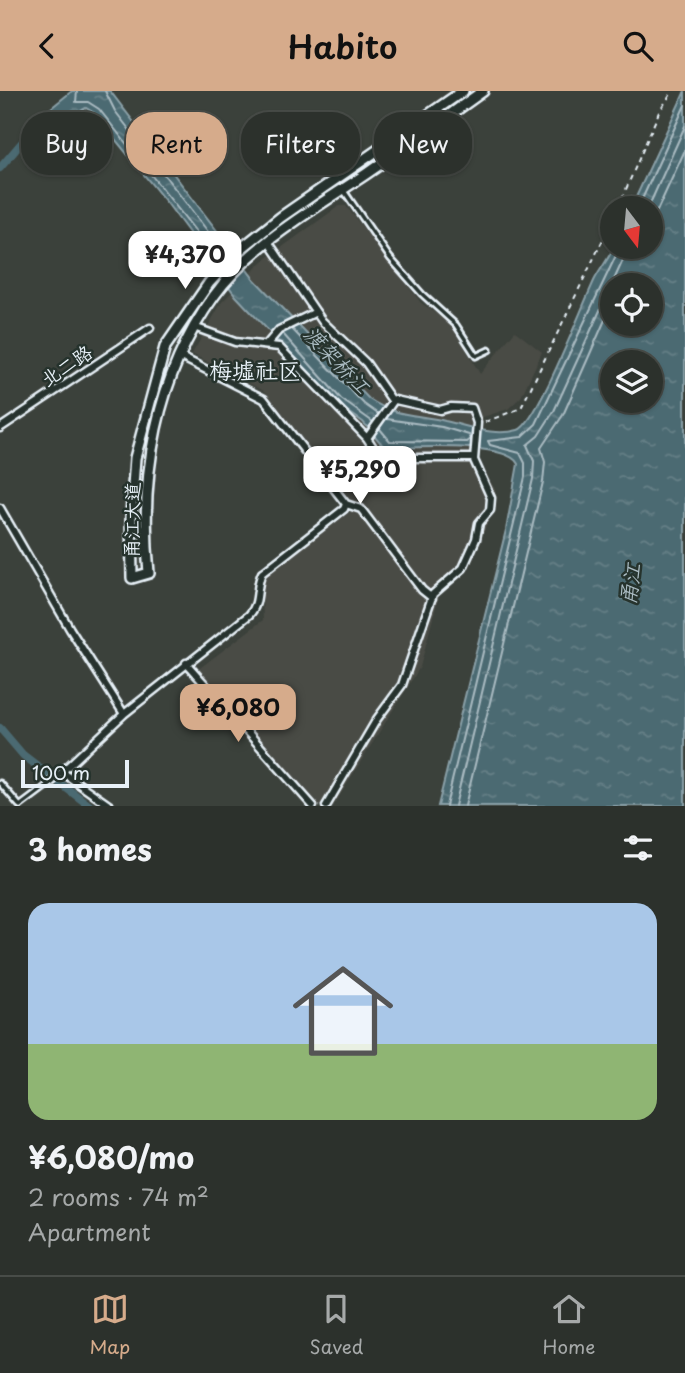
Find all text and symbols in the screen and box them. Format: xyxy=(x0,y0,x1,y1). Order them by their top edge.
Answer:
text: Habito xyxy=(287,22,398,70)
icon: back xyxy=(28,27,66,65)
icon: search xyxy=(619,27,657,65)
chip: Buy xyxy=(21,112,112,175)
chip: Rent xyxy=(126,112,227,175)
chip: Filters xyxy=(241,112,360,175)
chip: New xyxy=(374,112,472,175)
north arrow xyxy=(600,196,663,259)
map controls xyxy=(600,196,663,413)
pin: ¥4,370 xyxy=(128,231,242,291)
text: ¥4,370 xyxy=(144,236,226,271)
button: locate xyxy=(600,273,663,336)
water label: 渡架桥江 xyxy=(297,318,379,401)
street label: 北二路 xyxy=(35,337,97,393)
button: layers xyxy=(600,350,663,413)
district label: 梅墟社区 xyxy=(209,352,301,387)
pin: ¥5,290 xyxy=(303,447,417,506)
text: ¥5,290 xyxy=(319,451,401,486)
street label: 甬江大道 xyxy=(116,482,146,558)
water label: 甬江 xyxy=(610,560,648,607)
pin: ¥6,080 xyxy=(181,685,295,744)
text: ¥6,080 xyxy=(196,689,280,724)
scale bar xyxy=(21,757,130,789)
text: 100 m xyxy=(32,758,90,786)
text: 3 homes xyxy=(28,826,152,871)
icon: filters xyxy=(619,829,657,867)
icon: home xyxy=(280,948,406,1074)
text: ¥6,080/mo xyxy=(28,1134,194,1179)
text: 2 rooms · 74 m² xyxy=(28,1179,209,1214)
text: Apartment xyxy=(28,1214,151,1249)
tab: Map xyxy=(90,1290,130,1360)
tab: Saved xyxy=(309,1290,363,1360)
tab: Home xyxy=(543,1290,595,1360)

